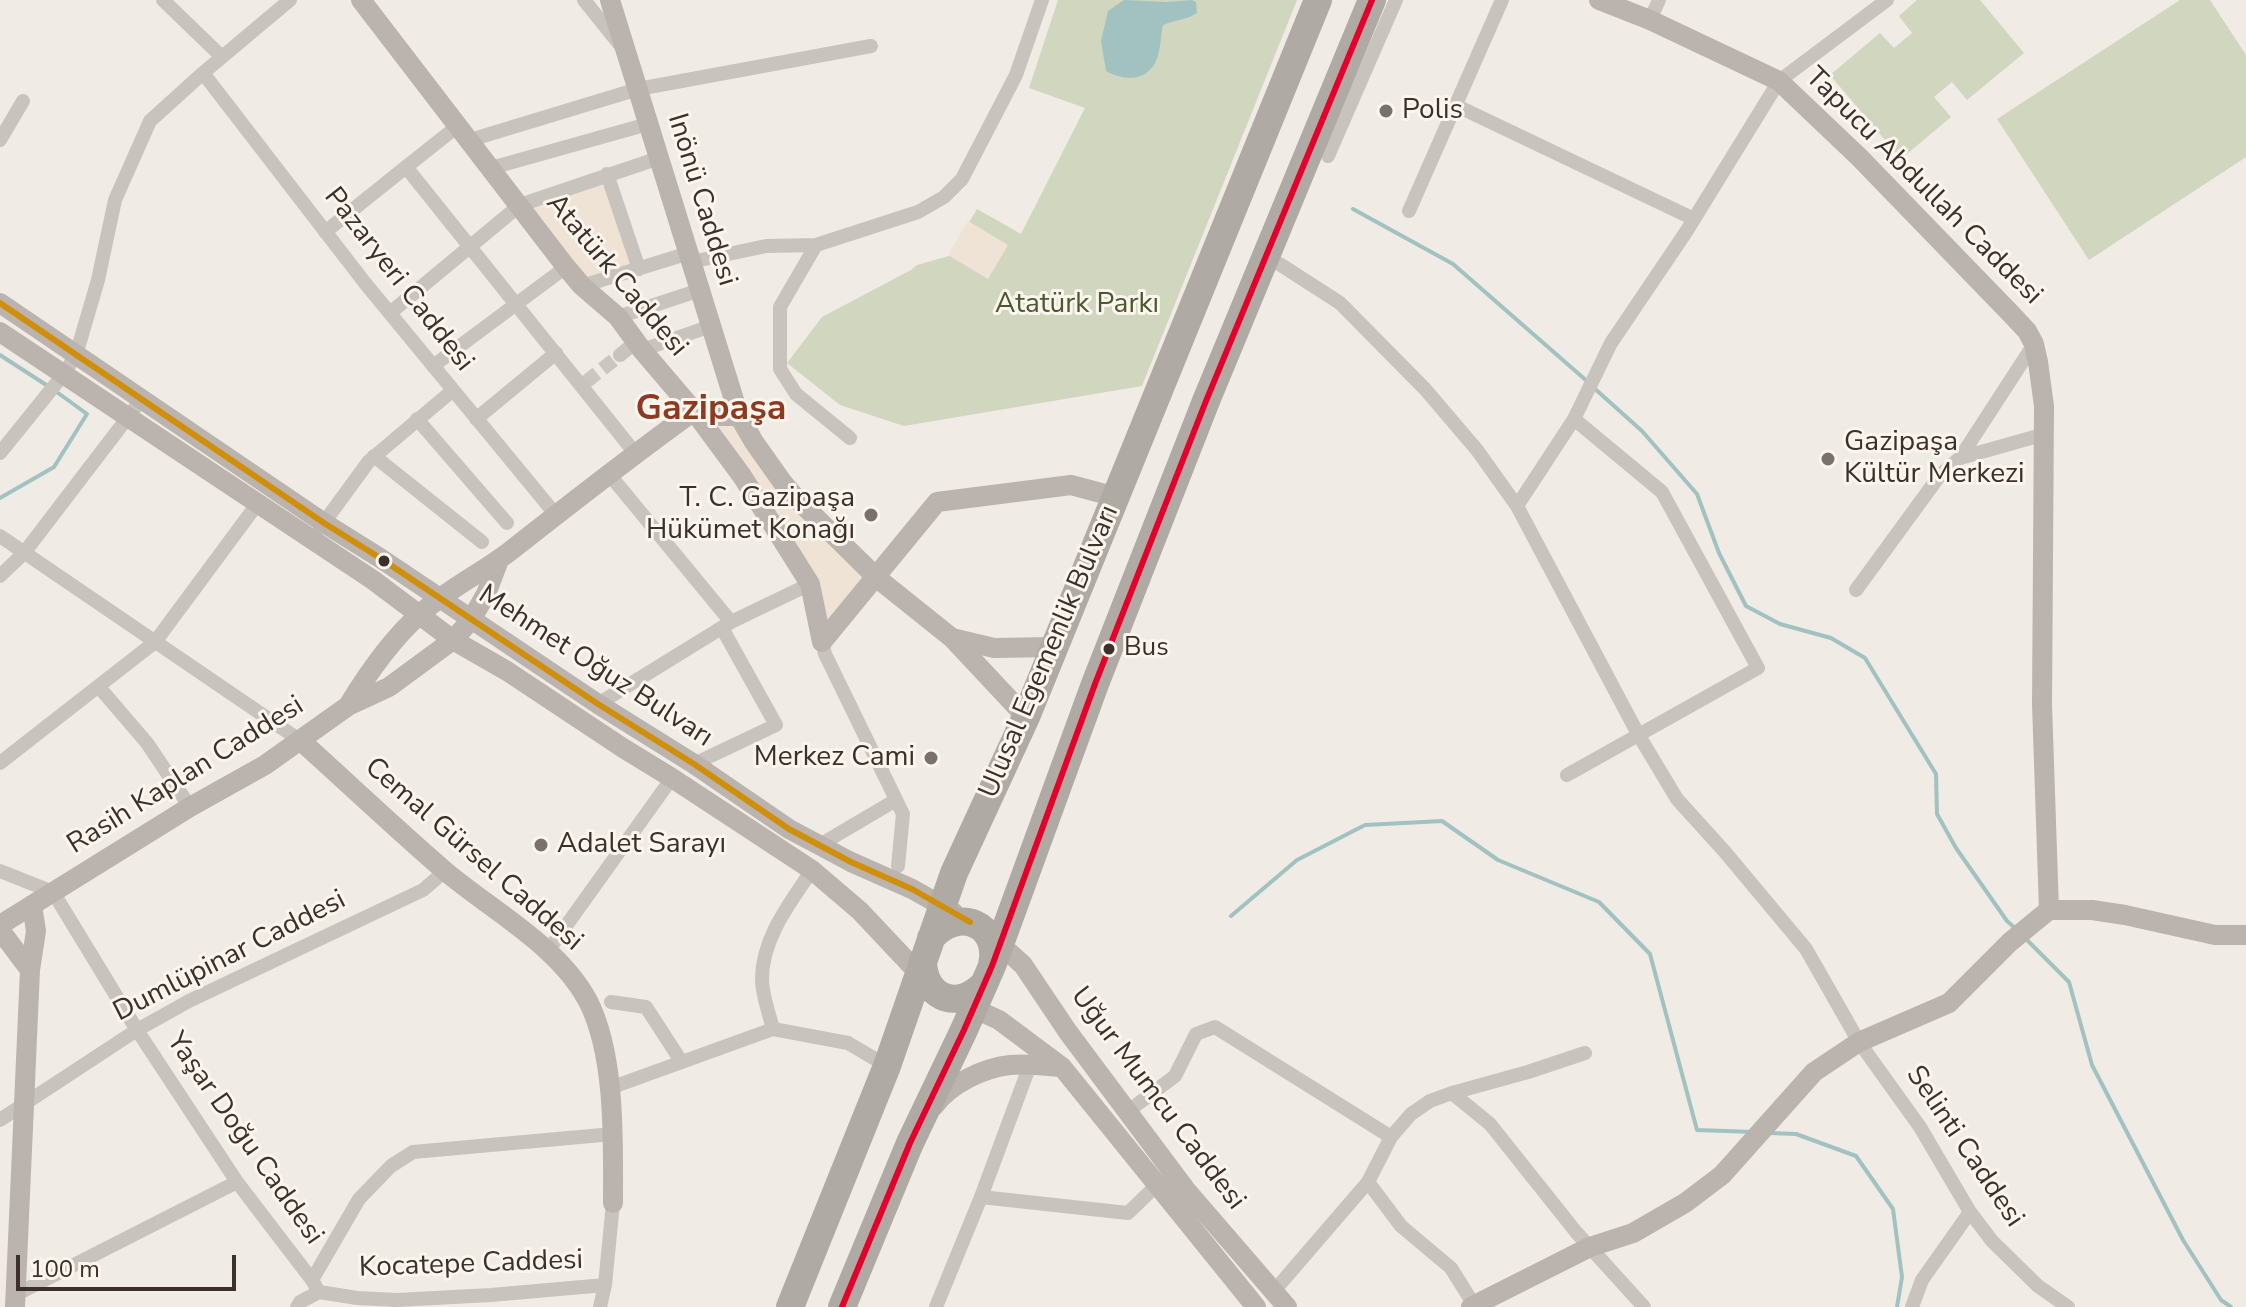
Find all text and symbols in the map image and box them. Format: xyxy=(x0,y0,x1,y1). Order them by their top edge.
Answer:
street label: Tapucu Abdullah Caddesi xyxy=(1797,61,2049,313)
place label: Polis xyxy=(1402,94,1463,128)
marker: Polis xyxy=(1377,102,1395,120)
street label: Inönü Caddesi xyxy=(659,110,743,290)
street label: Pazaryeri Caddesi xyxy=(316,181,480,379)
street label: Atatürk Caddesi xyxy=(538,188,694,364)
park label: Atatürk Parkı xyxy=(995,288,1159,322)
district label: Gazipaşa xyxy=(636,388,786,432)
place label: Gazipaşa Kültür Merkezi xyxy=(1844,426,2024,492)
marker: Gazipaşa Kültür Merkezi xyxy=(1819,450,1837,468)
place label: T. C. Gazipaşa Hükümet Konağı xyxy=(646,482,855,548)
street label: Ulusal Egemenlik Bulvarı xyxy=(973,501,1127,803)
marker: T. C. Gazipaşa Hükümet Konağı xyxy=(862,506,880,524)
unlabelled marker xyxy=(376,553,392,569)
street label: Mehmet Oğuz Bulvarı xyxy=(472,579,718,755)
place label: Bus xyxy=(1124,633,1169,665)
marker: Bus xyxy=(1101,641,1117,657)
street label: Rasih Kaplan Caddesi xyxy=(62,690,310,862)
place label: Merkez Cami xyxy=(754,741,915,775)
marker: Merkez Cami xyxy=(922,749,940,767)
street label: Cemal Gürsel Caddesi xyxy=(357,751,589,959)
place label: Adalet Sarayı xyxy=(557,828,726,862)
marker: Adalet Sarayı xyxy=(532,836,550,854)
street label: Dumlüpinar Caddesi xyxy=(108,884,352,1030)
street label: Uğur Mumcu Caddesi xyxy=(1062,981,1252,1217)
street label: Yaşar Doğu Caddesi xyxy=(158,1026,330,1252)
street label: Selinti Caddesi xyxy=(1898,1060,2030,1234)
scale bar xyxy=(20,1239,240,1289)
street label: Kocatepe Caddesi xyxy=(358,1244,584,1286)
text: 100 m xyxy=(30,1253,100,1285)

